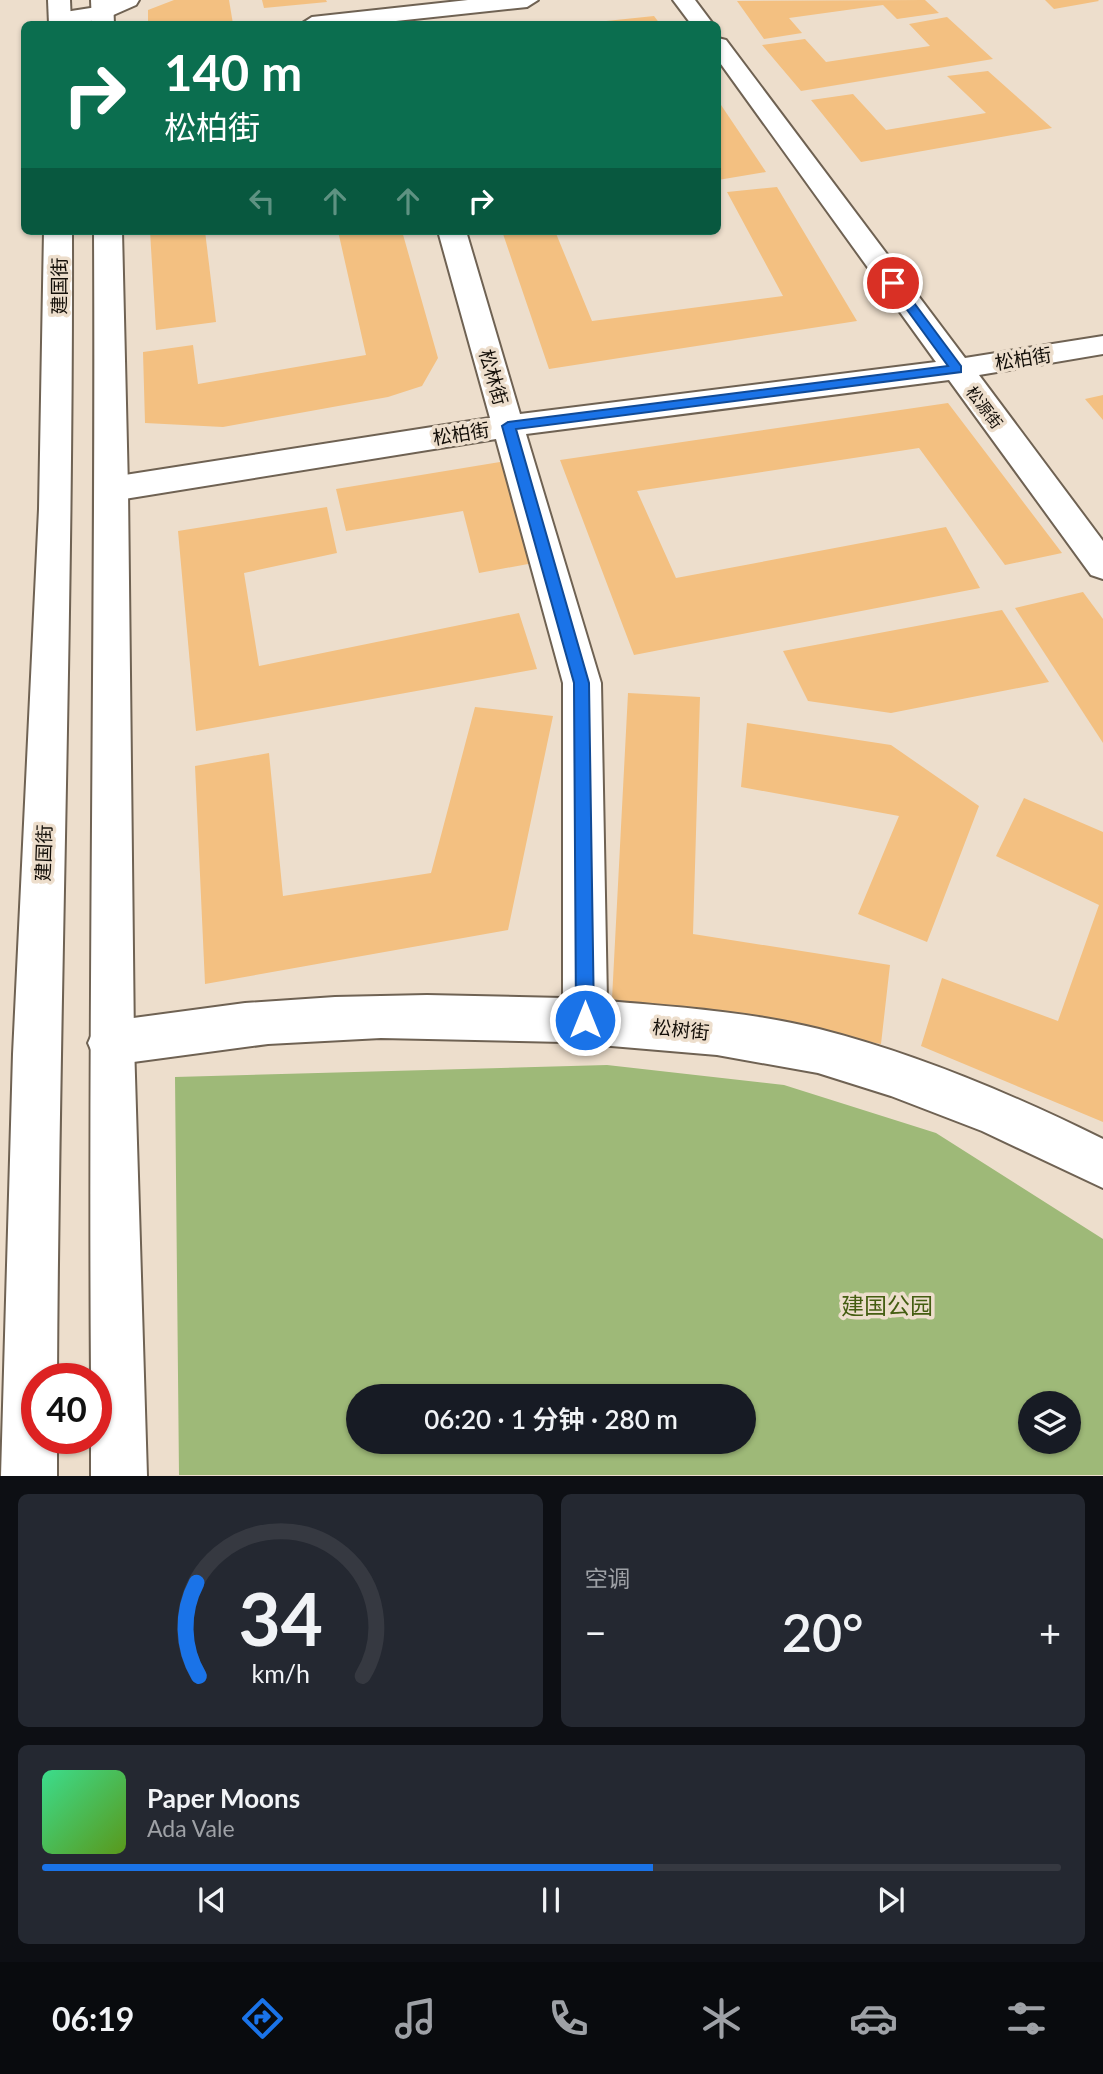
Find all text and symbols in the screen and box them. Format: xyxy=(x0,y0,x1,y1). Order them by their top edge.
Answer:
text: 140 m xyxy=(164,43,302,101)
icon: right xyxy=(49,49,140,140)
text: 松柏街 xyxy=(164,107,260,146)
icon: left xyxy=(243,182,281,220)
icon: ahead xyxy=(316,182,354,220)
icon: ahead xyxy=(389,182,427,220)
icon: right xyxy=(462,182,500,220)
pin xyxy=(863,253,923,313)
street label: 建国街 xyxy=(47,257,70,315)
icon: arrive xyxy=(874,264,912,302)
street label: 松柏街 xyxy=(993,342,1053,374)
street label: 松林街 xyxy=(475,346,513,408)
street label: 松源街 xyxy=(963,382,1007,432)
street label: 松柏街 xyxy=(431,417,491,449)
street label: 建国街 xyxy=(31,824,55,882)
position arrow xyxy=(548,983,622,1057)
street label: 松树街 xyxy=(651,1015,711,1043)
park label: 建国公园 xyxy=(841,1291,933,1319)
speed limit sign: 40 xyxy=(21,1363,112,1454)
map controls xyxy=(1018,1391,1081,1454)
button: layers xyxy=(1018,1391,1081,1454)
text: 06:20 · 1 分钟 · 280 m xyxy=(424,1403,678,1435)
text: 空调 xyxy=(585,1564,631,1592)
text: 34 xyxy=(238,1575,322,1663)
text: 20° xyxy=(782,1601,864,1663)
text: − xyxy=(585,1609,607,1655)
text: + xyxy=(1039,1609,1061,1655)
text: km/h xyxy=(251,1658,310,1688)
text: Paper Moons xyxy=(147,1782,300,1814)
text: Ada Vale xyxy=(147,1814,235,1842)
icon: previous xyxy=(193,1881,231,1919)
icon: pause xyxy=(532,1881,570,1919)
icon: next xyxy=(872,1881,910,1919)
icon: directions xyxy=(238,1994,287,2043)
icon: music xyxy=(391,1994,440,2043)
icon: phone xyxy=(544,1994,593,2043)
icon: climate xyxy=(697,1994,746,2043)
icon: car xyxy=(849,1994,898,2043)
icon: filters xyxy=(1002,1994,1051,2043)
text: 06:19 xyxy=(52,1999,134,2038)

